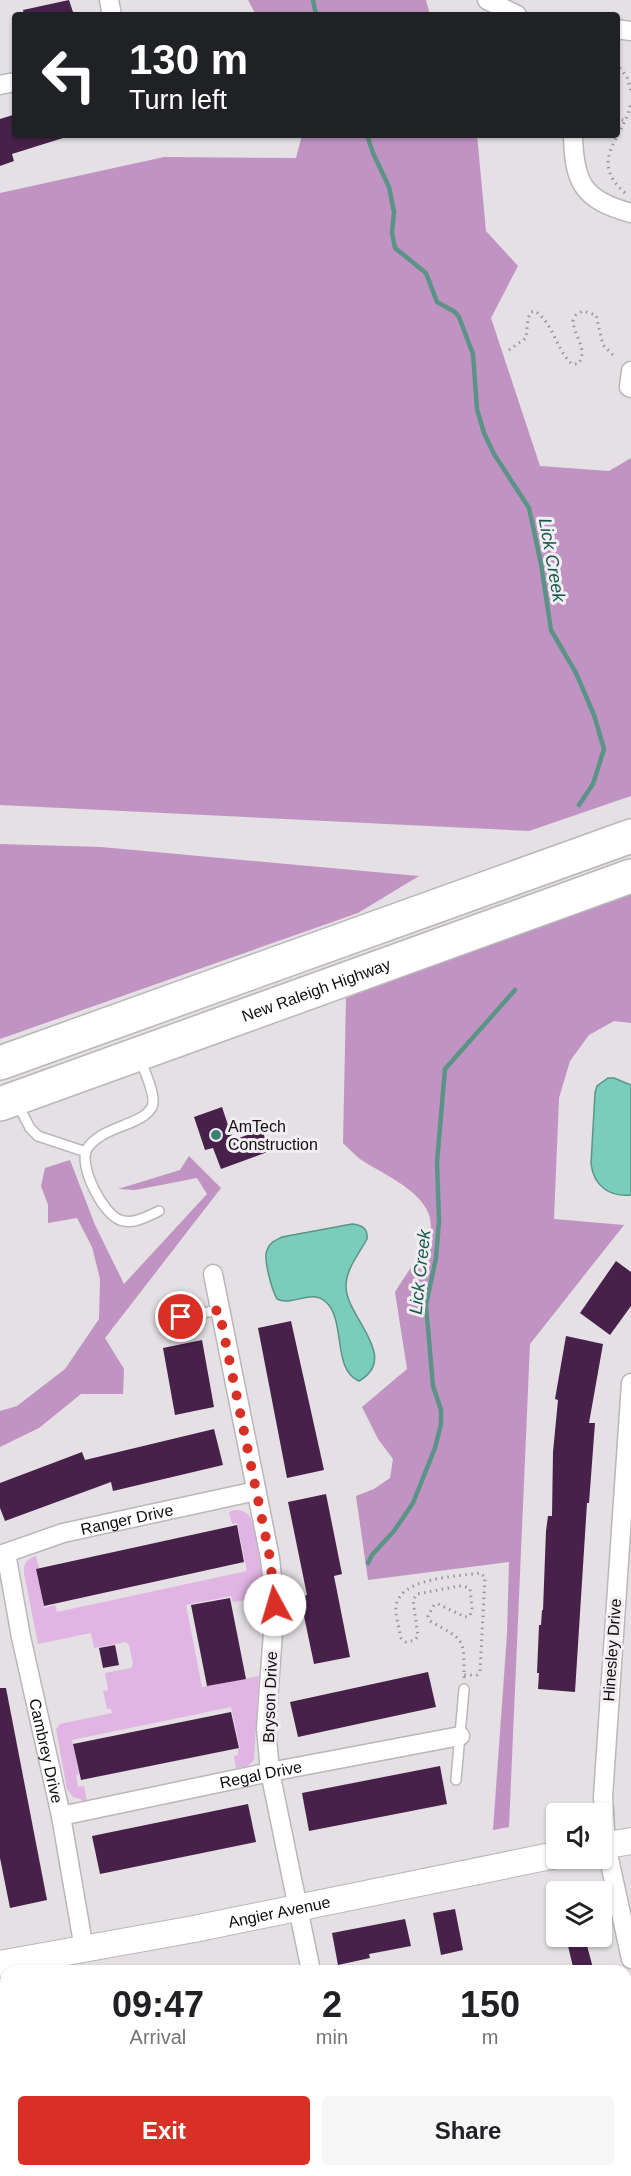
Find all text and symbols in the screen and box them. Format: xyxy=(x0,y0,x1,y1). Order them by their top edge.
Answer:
icon: left xyxy=(30,36,108,114)
text: 130 m xyxy=(129,36,248,83)
text: Turn left xyxy=(129,85,227,115)
water label: Lick Creek xyxy=(535,516,569,605)
street label: New Raleigh Highway xyxy=(239,955,393,1024)
place label: AmTech Construction xyxy=(228,1118,318,1153)
marker: AmTech Construction xyxy=(209,1128,223,1142)
water label: Lick Creek xyxy=(406,1228,434,1315)
pin xyxy=(155,1291,206,1342)
icon: arrive xyxy=(164,1300,197,1333)
street label: Ranger Drive xyxy=(79,1501,175,1537)
position arrow xyxy=(243,1573,307,1637)
street label: Hinesley Drive xyxy=(600,1598,624,1702)
street label: Bryson Drive xyxy=(260,1651,280,1743)
street label: Cambrey Drive xyxy=(27,1697,66,1805)
street label: Regal Drive xyxy=(218,1758,303,1791)
map controls xyxy=(546,1803,612,1947)
button: sound xyxy=(546,1803,612,1869)
button: layers xyxy=(546,1881,612,1947)
street label: Angier Avenue xyxy=(227,1893,332,1930)
text: 09:47 xyxy=(112,1984,204,2025)
text: 2 xyxy=(322,1984,342,2025)
text: 150 xyxy=(460,1984,520,2025)
text: Arrival xyxy=(130,2026,186,2048)
text: min xyxy=(316,2026,348,2048)
text: m xyxy=(482,2026,498,2048)
button: Exit xyxy=(18,2096,310,2165)
button: Share xyxy=(322,2096,614,2165)

